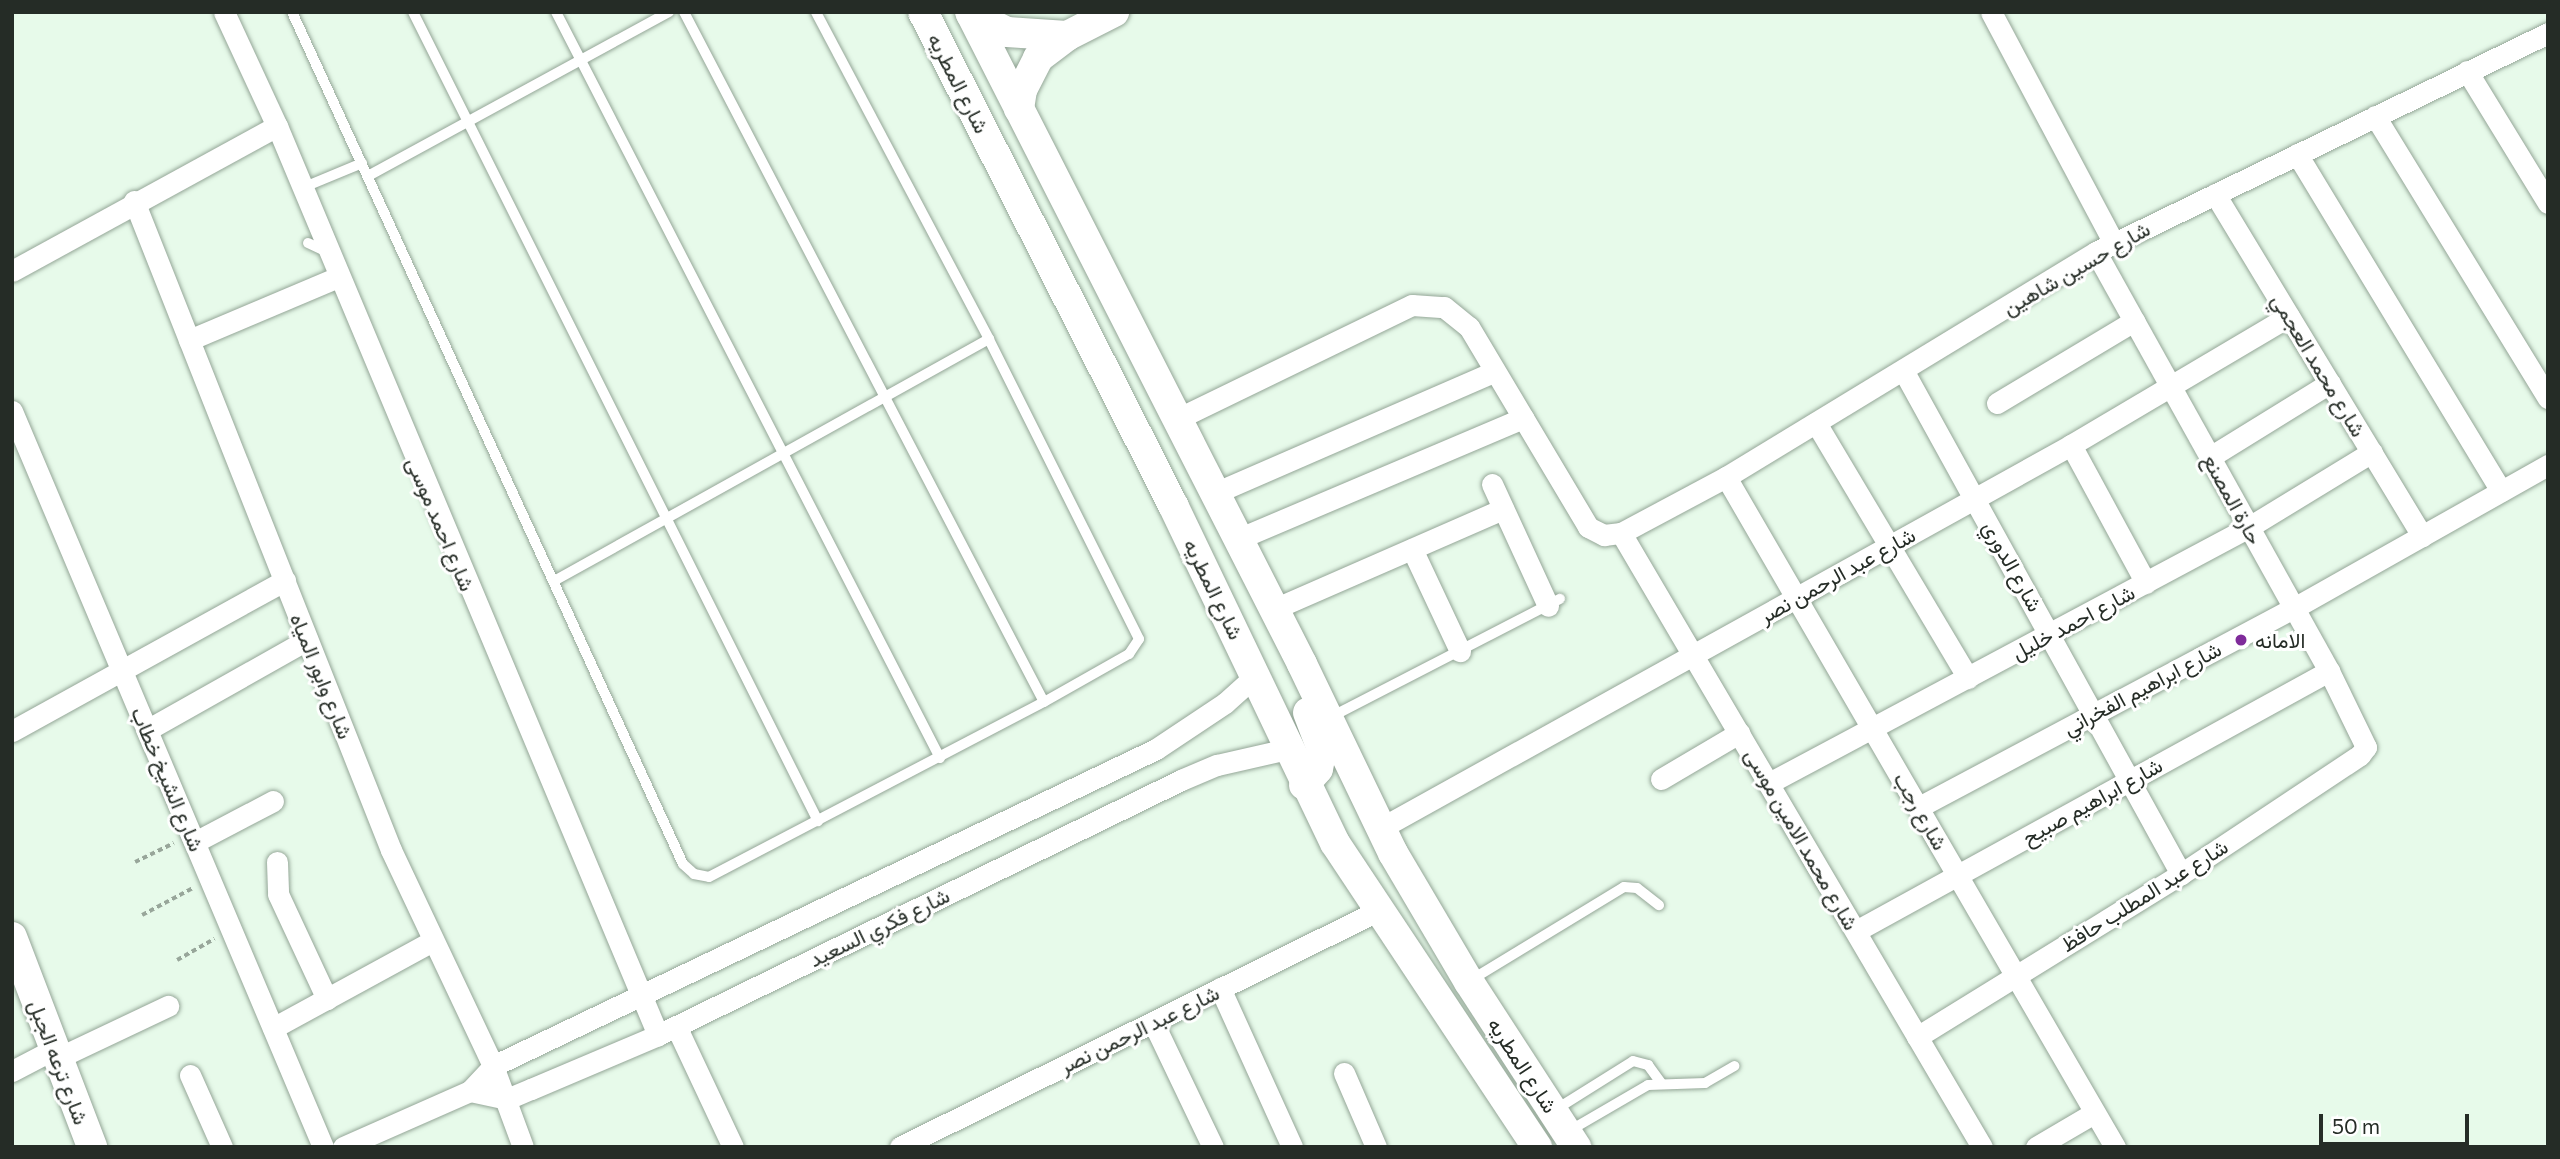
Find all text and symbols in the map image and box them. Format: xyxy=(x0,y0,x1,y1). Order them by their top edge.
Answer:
street label: شارع المطريه xyxy=(923,29,995,137)
street label: شارع حسين شاهين xyxy=(1998,216,2154,320)
street label: شارع محمد العجمي xyxy=(2266,289,2372,441)
street label: حارة المصنع xyxy=(2198,449,2268,549)
street label: شارع احمد موسى xyxy=(401,453,481,595)
street label: شارع الدوري xyxy=(1978,516,2048,616)
street label: شارع عبد الرحمن نصر xyxy=(1755,522,1919,628)
street label: شارع المطريه xyxy=(1179,535,1249,643)
street label: شارع احمد خليل xyxy=(2007,579,2139,665)
street label: شارع وابور المياه xyxy=(285,610,359,742)
place label: الامانه xyxy=(2255,627,2305,653)
marker: الامانه xyxy=(2233,632,2249,648)
street label: شارع ابراهيم الفخراني xyxy=(2059,636,2225,740)
street label: شارع الشيخ خطاب xyxy=(126,703,210,855)
street label: شارع محمد الامين موسى xyxy=(1740,744,1864,934)
street label: شارع ابراهيم صبيح xyxy=(2017,752,2167,850)
street label: شارع رجب xyxy=(1889,768,1953,854)
street label: شارع عبد المطلب حافظ xyxy=(2056,833,2232,957)
street label: شارع فكري السعيد xyxy=(805,882,953,972)
street label: شارع عبد الرحمن نصر xyxy=(1055,979,1223,1079)
street label: شارع ترعه الجبل xyxy=(24,996,94,1128)
street label: شارع المطريه xyxy=(1483,1012,1563,1118)
scale bar xyxy=(2322,1100,2472,1144)
text: 50 m xyxy=(2332,1113,2380,1138)

